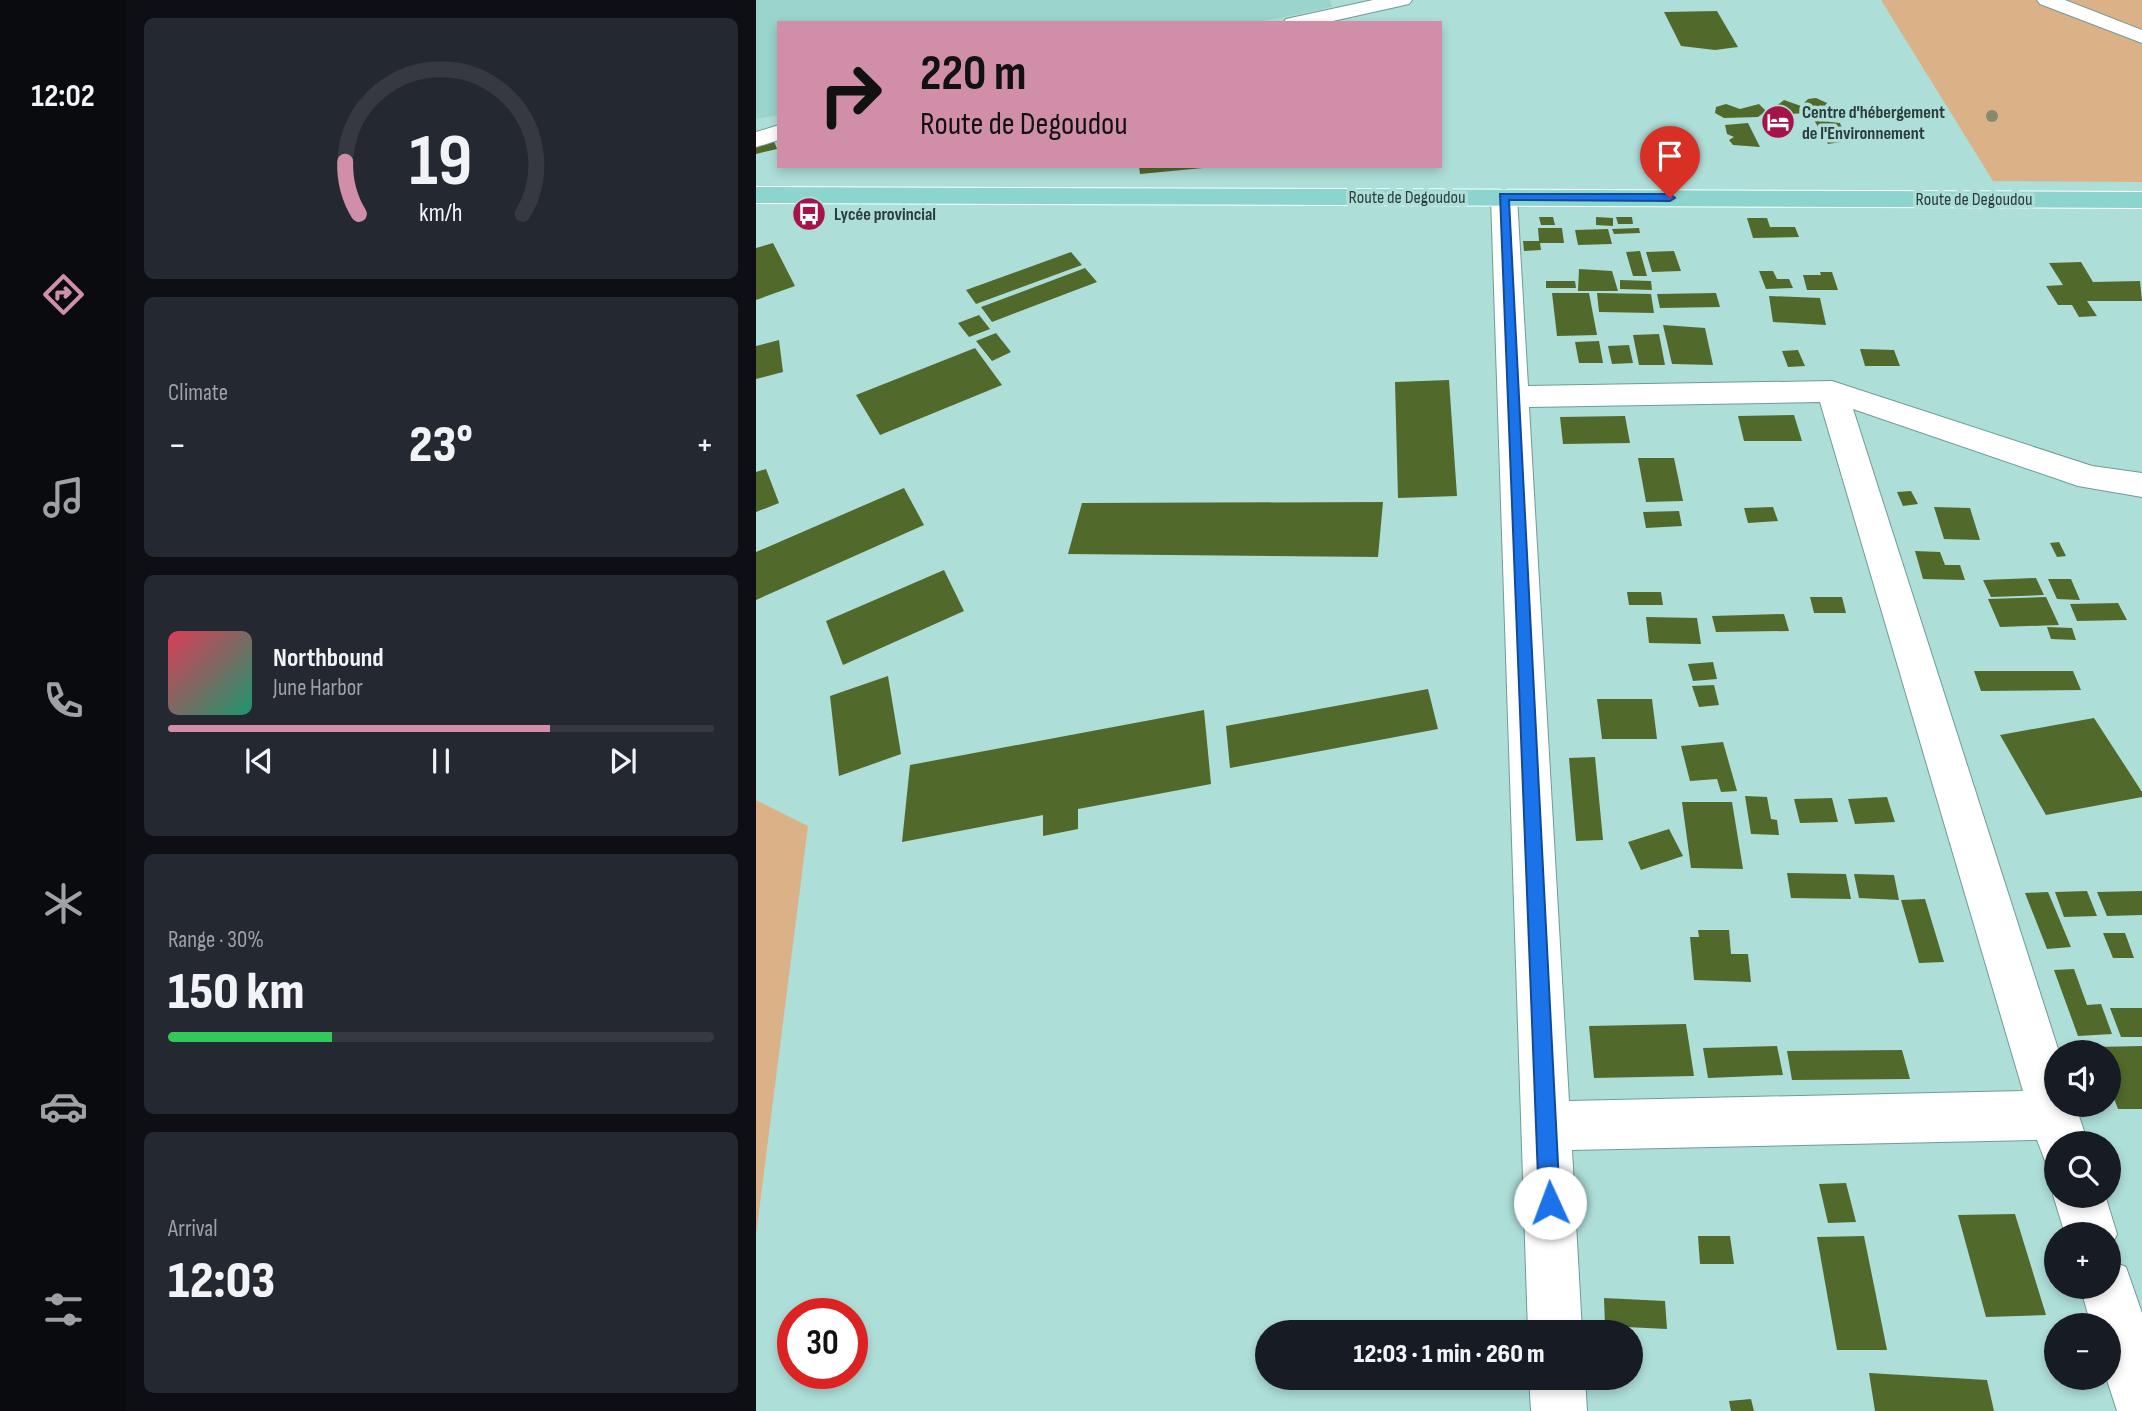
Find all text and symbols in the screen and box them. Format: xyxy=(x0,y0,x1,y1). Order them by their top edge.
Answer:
text: 220 m xyxy=(920,45,1026,104)
icon: right xyxy=(805,49,896,140)
text: 12:02 xyxy=(31,77,95,116)
place label: Centre d'hébergement de l'Environnement xyxy=(1802,102,1945,144)
hotel icon: Centre d'hébergement de l'Environnement xyxy=(1759,103,1797,141)
text: Route de Degoudou xyxy=(920,105,1128,144)
text: 19 xyxy=(409,119,473,207)
pin xyxy=(1640,126,1700,198)
icon: arrive xyxy=(1651,137,1689,175)
street label: Route de Degoudou xyxy=(1349,187,1465,208)
street label: Route de Degoudou xyxy=(1916,189,2032,210)
bus stop icon: Lycée provincial xyxy=(790,195,828,233)
text: km/h xyxy=(419,198,463,229)
place label: Lycée provincial xyxy=(834,204,936,225)
icon: directions xyxy=(39,270,88,319)
text: Climate xyxy=(168,379,228,407)
text: 23° xyxy=(409,414,473,477)
text: − xyxy=(168,423,187,468)
text: + xyxy=(695,423,714,468)
icon: music xyxy=(39,473,88,522)
text: Northbound xyxy=(273,643,384,674)
text: June Harbor xyxy=(273,674,363,702)
icon: phone xyxy=(39,676,88,725)
icon: previous xyxy=(240,742,278,780)
icon: pause xyxy=(422,742,460,780)
icon: next xyxy=(604,742,642,780)
icon: climate xyxy=(39,879,88,928)
text: Range · 30% xyxy=(168,926,264,954)
text: 150 km xyxy=(168,961,305,1024)
map controls xyxy=(2044,1040,2121,1390)
button: sound xyxy=(2044,1040,2121,1117)
icon: car xyxy=(39,1082,88,1131)
button: search xyxy=(2044,1131,2121,1208)
position arrow xyxy=(1513,1166,1587,1240)
text: Arrival xyxy=(168,1215,217,1243)
button: + xyxy=(2044,1222,2121,1299)
text: 12:03 xyxy=(168,1250,275,1313)
icon: filters xyxy=(39,1285,88,1334)
speed limit sign: 30 xyxy=(777,1298,868,1389)
button: − xyxy=(2044,1313,2121,1390)
text: 12:03 · 1 min · 260 m xyxy=(1354,1339,1544,1370)

